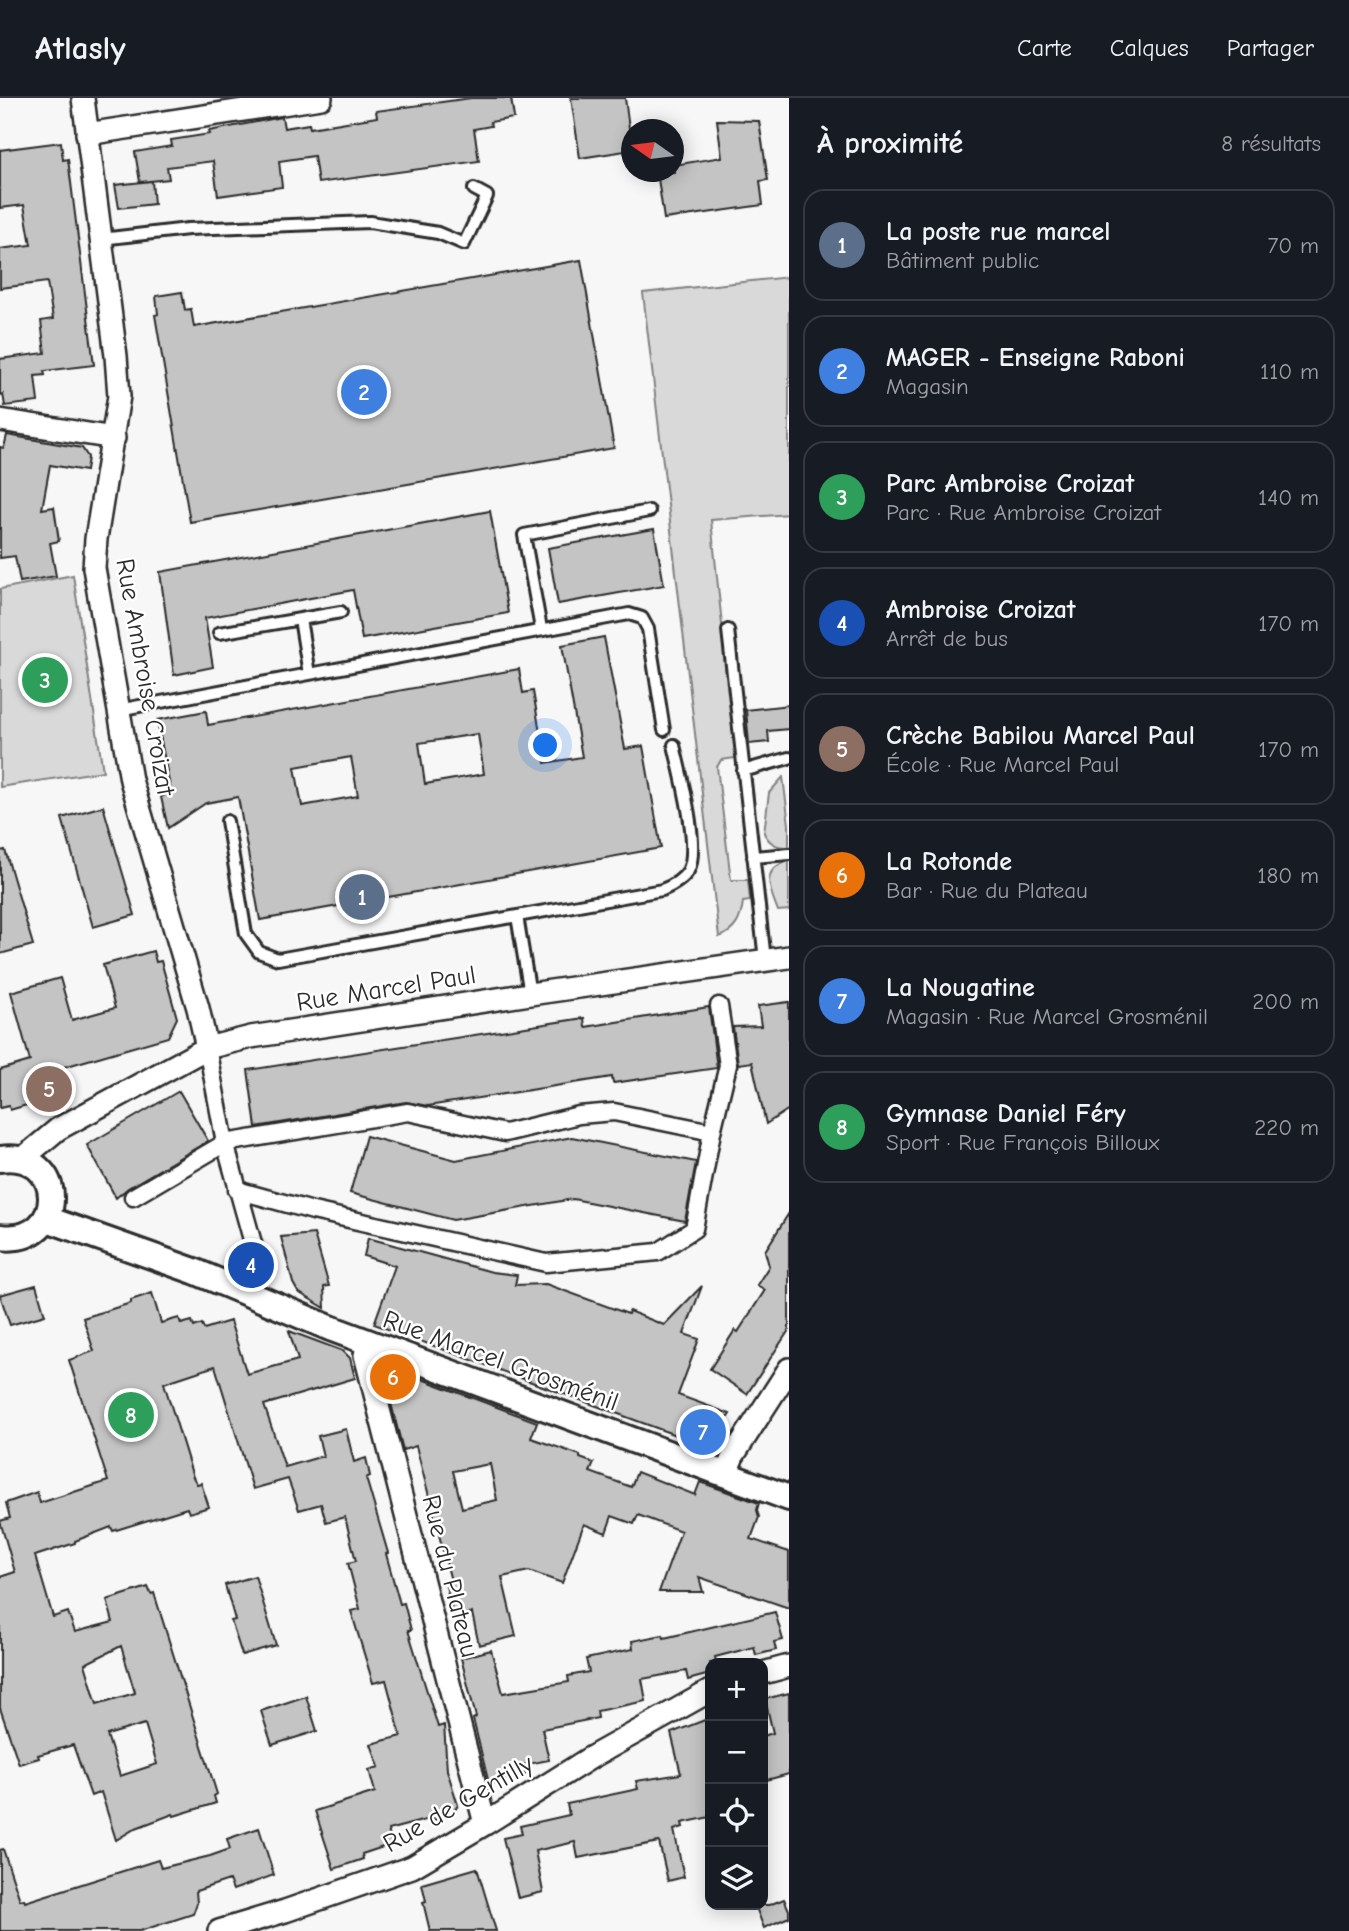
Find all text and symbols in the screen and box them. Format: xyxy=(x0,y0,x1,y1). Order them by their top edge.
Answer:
text: Atlasly xyxy=(35,29,126,67)
text: Carte xyxy=(1017,34,1072,62)
text: Calques xyxy=(1110,34,1189,62)
text: Partager xyxy=(1227,34,1314,62)
north arrow xyxy=(621,119,684,182)
text: À proximité xyxy=(817,126,963,161)
text: 8 résultats xyxy=(1221,130,1321,157)
text: La poste rue marcel xyxy=(886,217,1110,247)
text: 1 xyxy=(837,232,847,259)
text: 70 m xyxy=(1267,232,1319,259)
text: Bâtiment public xyxy=(886,247,1039,274)
text: MAGER - Enseigne Raboni xyxy=(886,343,1185,373)
text: 2 xyxy=(836,358,848,385)
text: 110 m xyxy=(1260,358,1319,385)
pin: 2 xyxy=(341,366,387,418)
text: Magasin xyxy=(886,373,969,400)
text: Parc Ambroise Croizat xyxy=(886,469,1134,499)
text: 3 xyxy=(836,484,848,511)
text: 140 m xyxy=(1258,484,1319,511)
text: Parc · Rue Ambroise Croizat xyxy=(886,499,1161,526)
street label: Rue Ambroise Croizat xyxy=(109,556,181,800)
text: Ambroise Croizat xyxy=(886,595,1076,625)
text: 4 xyxy=(837,610,847,637)
text: 170 m xyxy=(1258,610,1319,637)
text: Arrêt de bus xyxy=(886,625,1008,652)
pin: 3 xyxy=(22,654,68,706)
text: Crèche Babilou Marcel Paul xyxy=(886,721,1195,751)
your location xyxy=(528,728,562,762)
text: 5 xyxy=(836,736,848,763)
text: 170 m xyxy=(1258,736,1319,763)
text: École · Rue Marcel Paul xyxy=(886,751,1119,778)
text: La Rotonde xyxy=(886,847,1012,877)
text: 6 xyxy=(836,862,848,889)
text: 180 m xyxy=(1257,862,1319,889)
pin: 1 xyxy=(339,871,385,923)
text: Bar · Rue du Plateau xyxy=(886,877,1088,904)
street label: Rue Marcel Paul xyxy=(294,960,478,1018)
text: La Nougatine xyxy=(886,973,1035,1003)
text: 7 xyxy=(837,988,847,1015)
text: 200 m xyxy=(1252,988,1319,1015)
text: Magasin · Rue Marcel Grosménil xyxy=(886,1003,1208,1030)
pin: 5 xyxy=(26,1063,72,1115)
text: Gymnase Daniel Féry xyxy=(886,1099,1126,1129)
text: 8 xyxy=(836,1114,848,1141)
text: 220 m xyxy=(1254,1114,1319,1141)
text: Sport · Rue François Billoux xyxy=(886,1129,1160,1156)
pin: 4 xyxy=(228,1239,274,1291)
street label: Rue Marcel Grosménil xyxy=(379,1304,623,1418)
pin: 6 xyxy=(370,1351,416,1403)
pin: 8 xyxy=(108,1389,154,1441)
pin: 7 xyxy=(680,1406,726,1458)
street label: Rue du Plateau xyxy=(415,1492,485,1661)
map controls xyxy=(705,1658,768,1910)
button: + xyxy=(705,1658,768,1721)
button: − xyxy=(705,1721,768,1784)
street label: Rue de Gentilly xyxy=(378,1749,539,1859)
button: locate xyxy=(705,1784,768,1847)
button: layers xyxy=(705,1847,768,1910)

